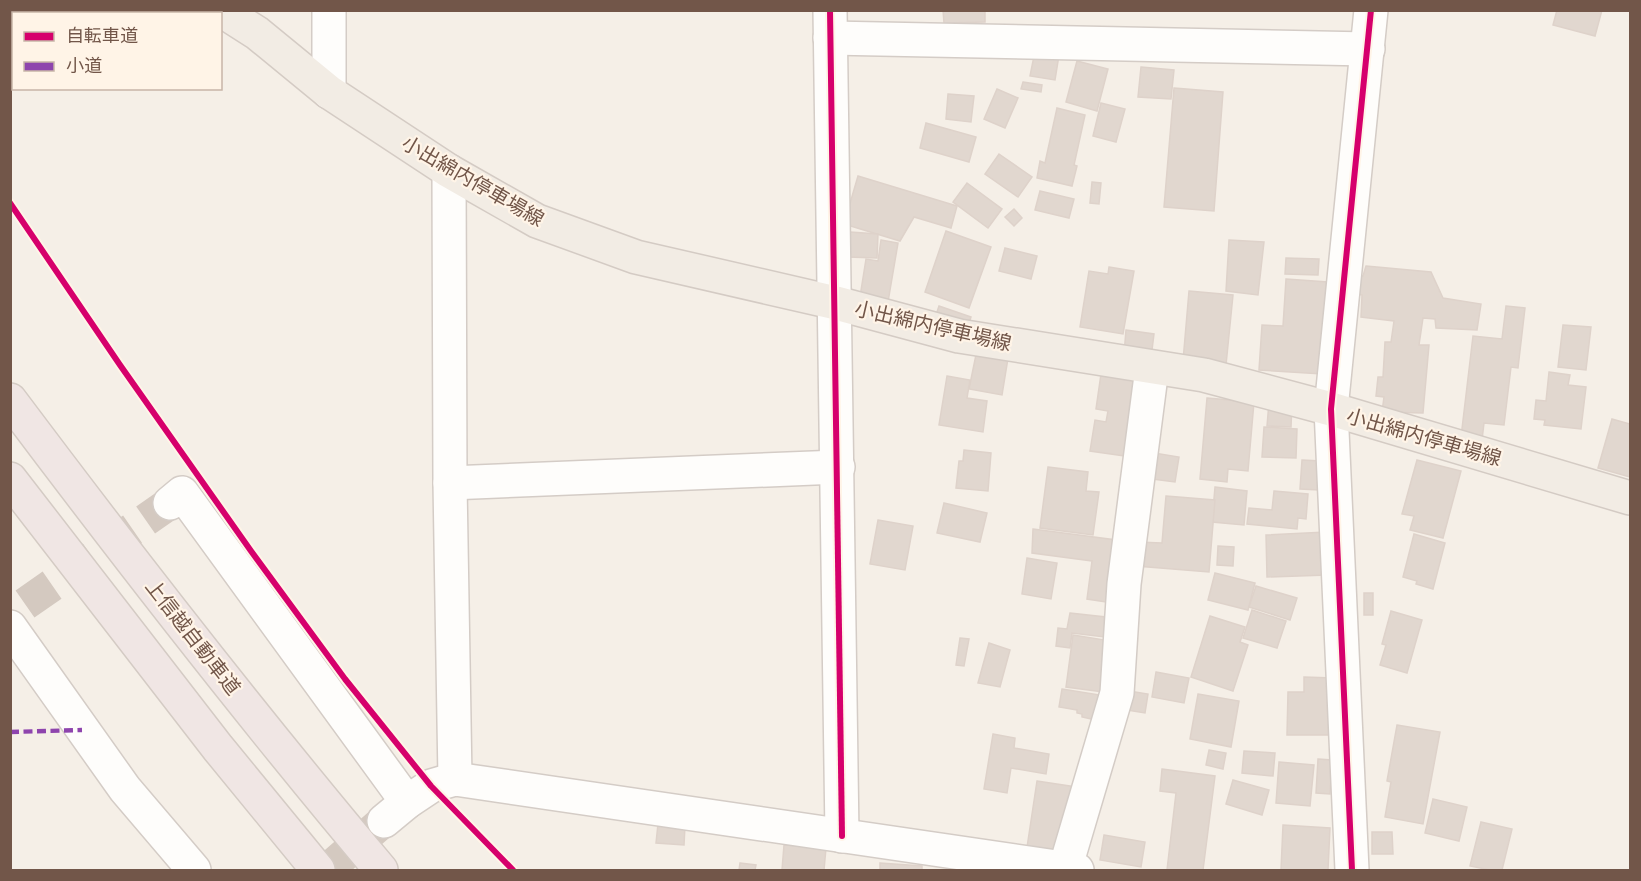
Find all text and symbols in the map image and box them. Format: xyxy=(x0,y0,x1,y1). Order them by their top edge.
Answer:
legend xyxy=(12,12,222,90)
text: 自転車道 xyxy=(66,25,138,47)
text: 小道 xyxy=(66,55,102,77)
street label: 小出綿内停車場線 xyxy=(398,131,548,231)
street label: 小出綿内停車場線 xyxy=(852,296,1014,356)
street label: 小出綿内停車場線 xyxy=(1344,403,1504,471)
street label: 上信越自動車道 xyxy=(140,574,246,700)

